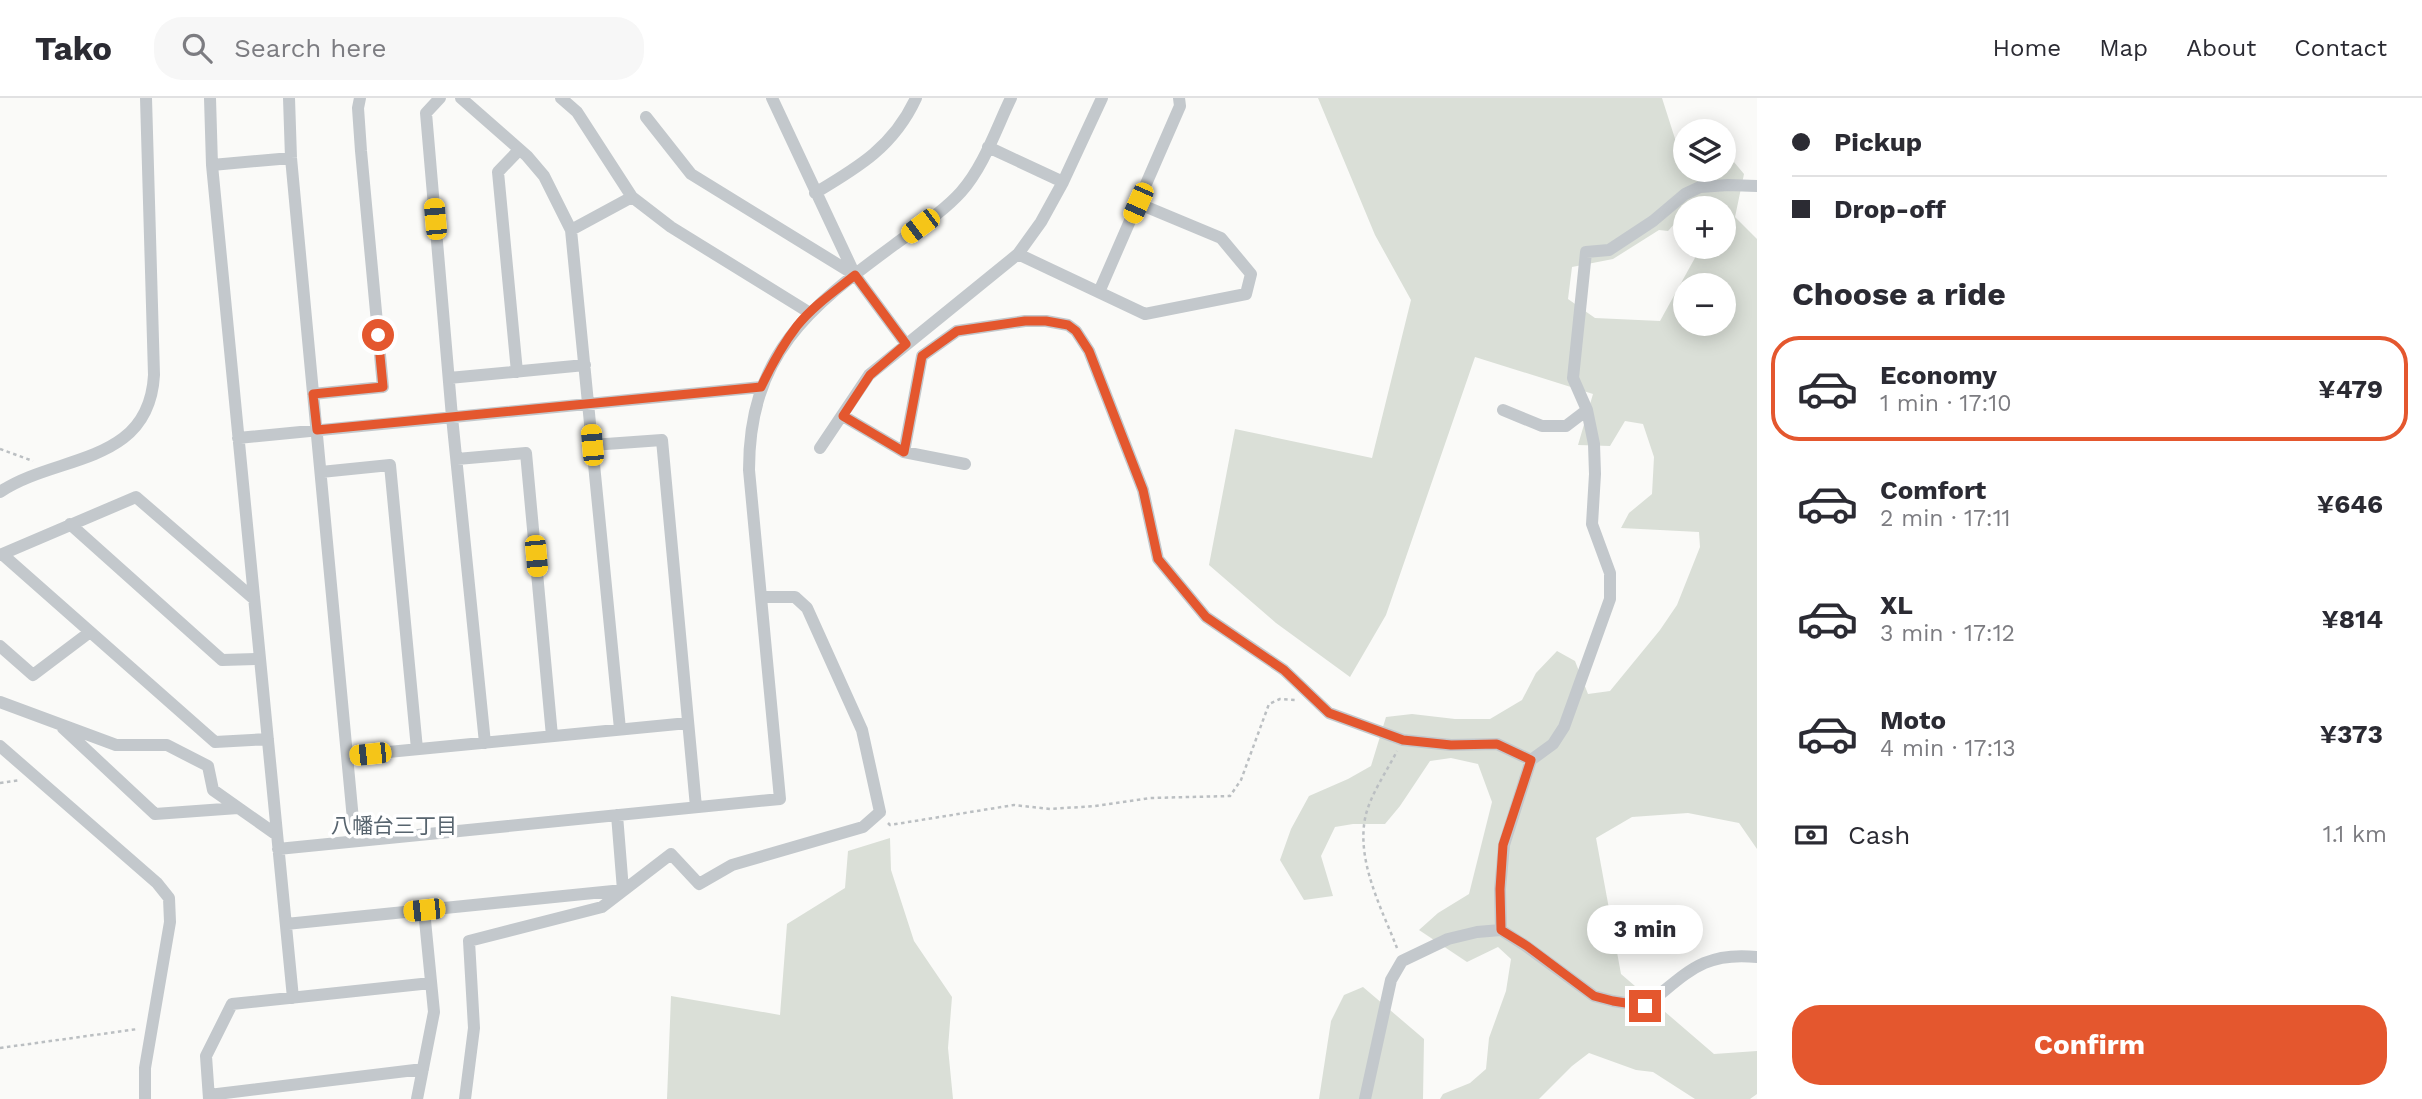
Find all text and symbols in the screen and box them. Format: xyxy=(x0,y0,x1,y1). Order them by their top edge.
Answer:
search box xyxy=(154,17,644,80)
text: Tako xyxy=(35,29,112,68)
icon: search xyxy=(178,29,216,67)
text: Search here xyxy=(234,33,387,63)
text: Home xyxy=(1993,34,2061,62)
text: Map xyxy=(2099,34,2148,62)
text: About xyxy=(2186,34,2256,62)
text: Contact xyxy=(2294,34,2387,62)
map controls xyxy=(1673,119,1736,336)
button: layers xyxy=(1673,119,1736,182)
text: Pickup xyxy=(1834,127,1922,157)
car xyxy=(1120,180,1157,226)
text: Drop-off xyxy=(1834,194,1946,224)
button: + xyxy=(1673,196,1736,259)
car xyxy=(423,197,448,241)
car xyxy=(897,205,944,247)
button: − xyxy=(1673,273,1736,336)
text: Choose a ride xyxy=(1792,275,2006,313)
route start xyxy=(362,319,394,351)
icon: car xyxy=(1796,357,1859,420)
text: Economy xyxy=(1880,360,1997,390)
text: ¥479 xyxy=(2318,374,2383,404)
text: 1 min · 17:10 xyxy=(1880,390,2011,417)
car xyxy=(580,423,605,467)
icon: car xyxy=(1796,472,1859,535)
text: Comfort xyxy=(1880,475,1986,505)
text: ¥646 xyxy=(2317,489,2383,519)
text: 2 min · 17:11 xyxy=(1880,505,2011,532)
car xyxy=(524,534,549,578)
icon: car xyxy=(1796,587,1859,650)
text: XL xyxy=(1880,590,1913,620)
text: ¥814 xyxy=(2321,604,2383,634)
text: 3 min · 17:12 xyxy=(1880,620,2015,647)
icon: car xyxy=(1796,702,1859,765)
text: Moto xyxy=(1880,705,1946,735)
text: ¥373 xyxy=(2320,719,2383,749)
text: 4 min · 17:13 xyxy=(1880,735,2016,762)
car xyxy=(349,741,392,767)
district label: 八幡台三丁目 xyxy=(331,813,457,838)
icon: cash xyxy=(1792,816,1830,854)
text: Cash xyxy=(1848,820,1910,850)
text: 1.1 km xyxy=(2323,821,2387,848)
car xyxy=(403,897,446,923)
callout: 3 min xyxy=(1587,904,1703,954)
text: 3 min xyxy=(1614,916,1676,943)
route end xyxy=(1629,990,1661,1022)
button: Confirm xyxy=(1792,1005,2387,1085)

